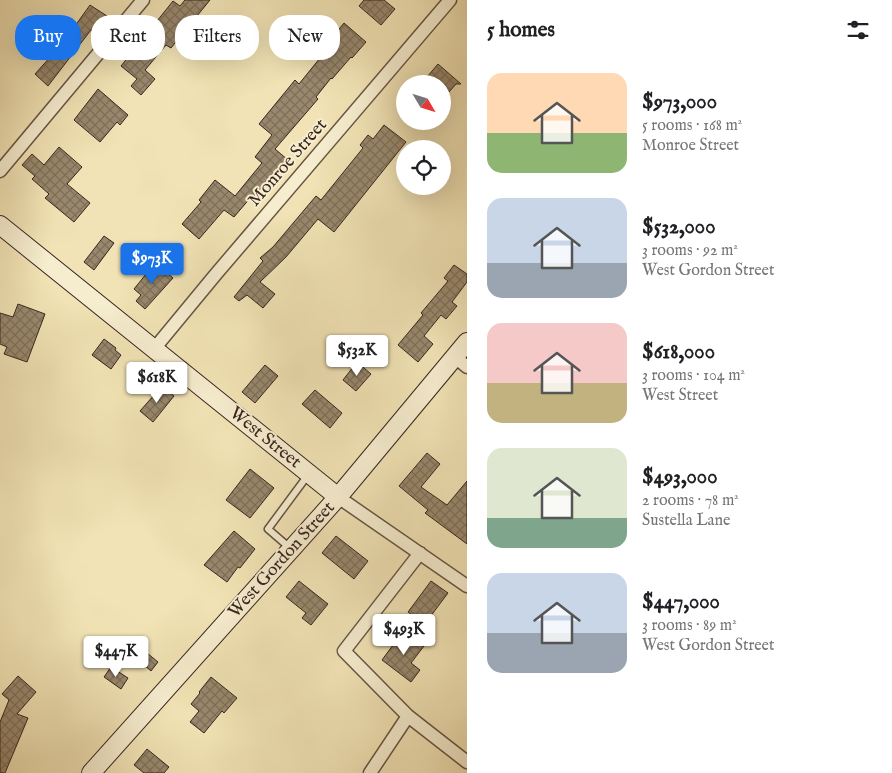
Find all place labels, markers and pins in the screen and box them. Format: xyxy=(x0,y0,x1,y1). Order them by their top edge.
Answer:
pin: $973K xyxy=(117,242,187,285)
pin: $532K xyxy=(322,334,392,377)
pin: $618K xyxy=(122,362,192,404)
pin: $493K xyxy=(369,614,439,656)
pin: $447K xyxy=(81,636,151,678)

